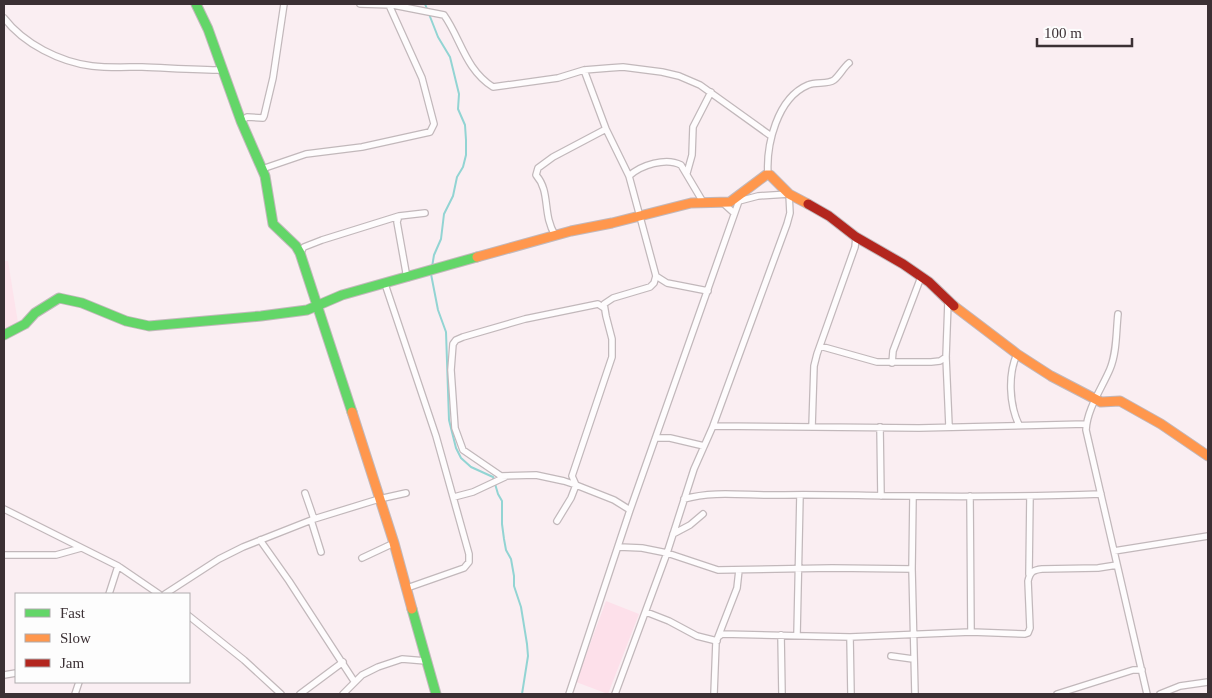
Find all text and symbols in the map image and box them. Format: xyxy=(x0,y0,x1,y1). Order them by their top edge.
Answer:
scale bar xyxy=(1037,15,1132,47)
text: 100 m xyxy=(1044,25,1082,41)
legend xyxy=(15,593,190,683)
text: Fast xyxy=(60,605,86,621)
text: Slow xyxy=(60,630,91,646)
text: Jam xyxy=(60,655,84,671)

